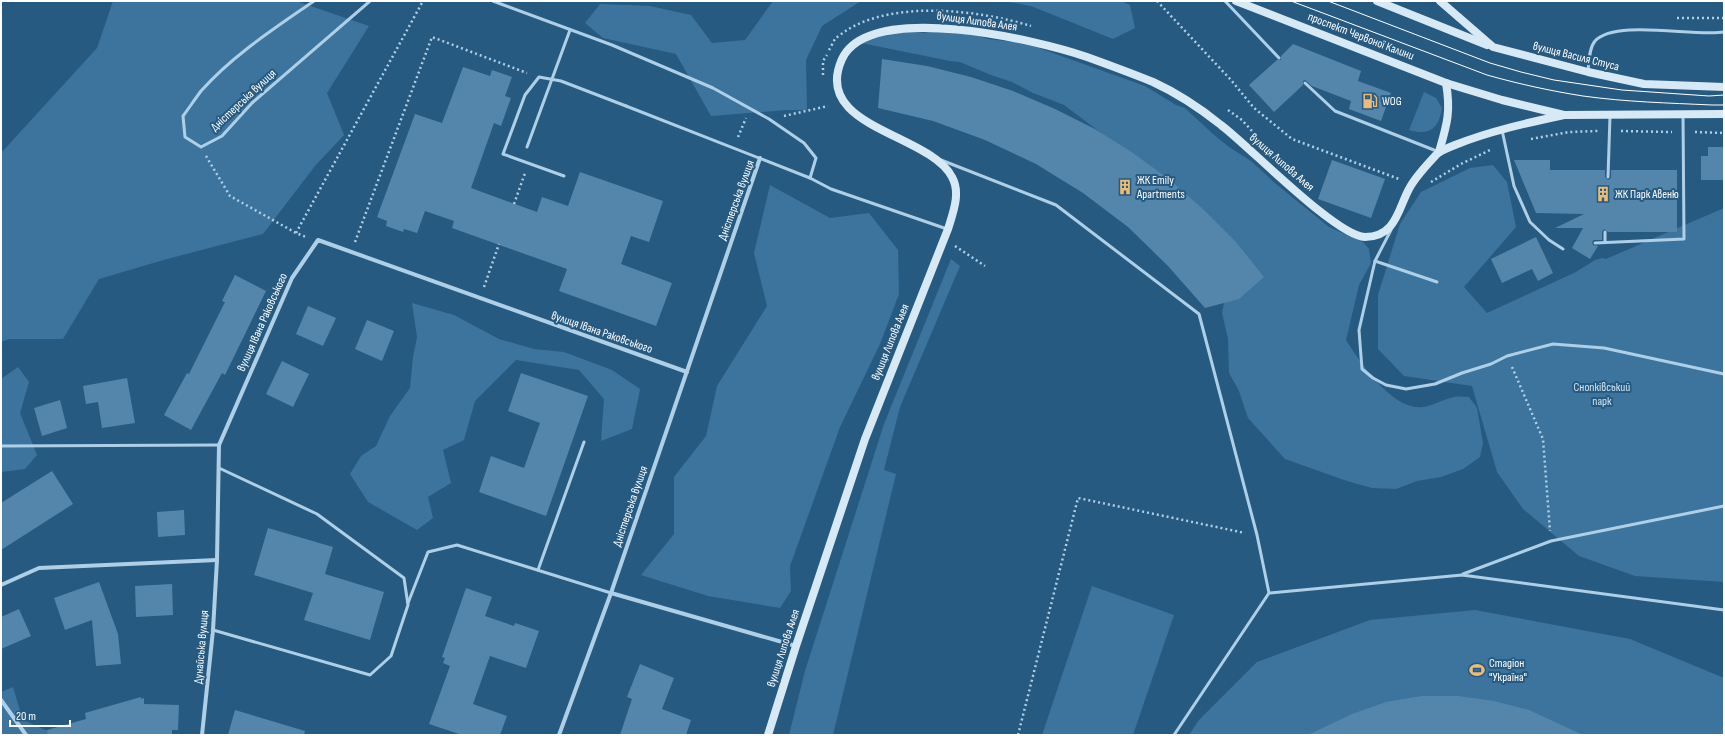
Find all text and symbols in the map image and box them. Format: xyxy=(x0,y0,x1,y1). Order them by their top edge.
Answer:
street label: вулиця Липова Алея xyxy=(936,8,1018,35)
street label: проспект Червоної Калини xyxy=(1305,9,1416,64)
street label: вулиця Василя Стуса xyxy=(1531,39,1621,75)
street label: Дністерська вулиця xyxy=(207,66,280,135)
fuel station icon: WOG xyxy=(1361,92,1379,110)
place label: WOG xyxy=(1382,94,1402,109)
street label: вулиця Липова Алея xyxy=(1246,130,1317,195)
street label: Дністерська вулиця xyxy=(715,158,758,242)
place label: ЖК Emily Apartments xyxy=(1136,173,1185,202)
building icon: ЖК Emily Apartments xyxy=(1116,178,1134,196)
building icon: ЖК Парк Авеню xyxy=(1594,185,1612,203)
place label: ЖК Парк Авеню xyxy=(1615,187,1679,202)
street label: вулиця Івана Раковського xyxy=(234,271,291,374)
street label: вулиця Липова Алея xyxy=(868,301,913,383)
street label: вулиця Івана Раковського xyxy=(549,308,655,357)
park label: Снопківський парк xyxy=(1574,380,1630,409)
street label: Дністерська вулиця xyxy=(610,464,651,548)
street label: вулиця Липова Алея xyxy=(764,607,803,689)
street label: Дунайська вулиця xyxy=(191,609,212,685)
place label: Стадіон "Україна" xyxy=(1489,656,1527,685)
sports icon: Стадіон "Україна" xyxy=(1468,661,1486,679)
scale bar xyxy=(10,702,70,728)
text: 20 m xyxy=(16,709,36,724)

